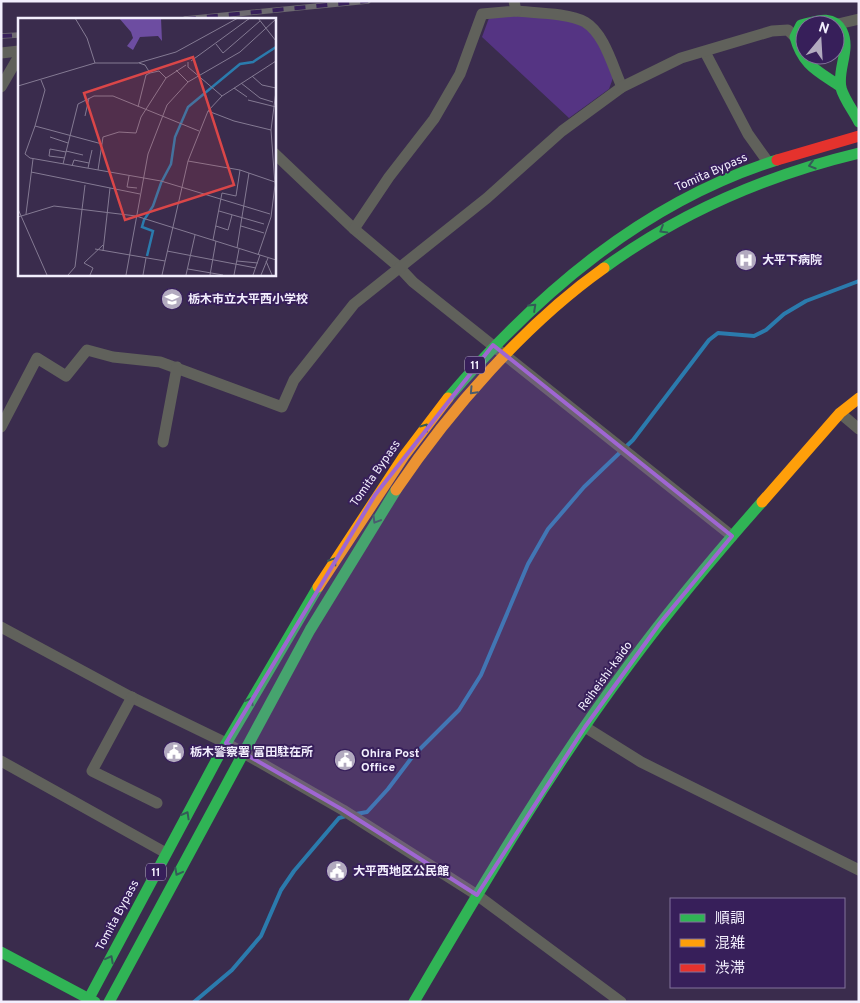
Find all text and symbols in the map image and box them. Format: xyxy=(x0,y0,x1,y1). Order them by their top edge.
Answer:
north arrow xyxy=(795,15,845,65)
inset map xyxy=(18,18,275,275)
text: N xyxy=(816,19,831,39)
street label: Tomita Bypass xyxy=(673,150,750,196)
one-way arrow xyxy=(808,159,816,169)
one-way arrow xyxy=(660,224,669,234)
hospital icon: 大平下病院 xyxy=(734,248,758,272)
place label: 大平下病院 xyxy=(762,253,822,269)
school or university icon: 栃木市立大平西小学校 xyxy=(160,287,184,311)
place label: 栃木市立大平西小学校 xyxy=(188,292,308,308)
one-way arrow xyxy=(528,304,537,313)
road number: 11 xyxy=(465,356,485,374)
one-way arrow xyxy=(470,385,479,394)
one-way arrow xyxy=(419,424,427,433)
street label: Tomita Bypass xyxy=(347,437,405,510)
one-way arrow xyxy=(372,515,382,524)
one-way arrow xyxy=(327,558,336,567)
street label: Reiheishi-kaido xyxy=(575,638,637,715)
one-way arrow xyxy=(243,697,253,706)
public building icon: 栃木警察署 富田駐在所 xyxy=(162,740,186,764)
place label: 栃木警察署 富田駐在所 xyxy=(190,745,313,761)
place label: Ohira Post Office xyxy=(361,746,420,776)
public building icon: Ohira Post Office xyxy=(333,748,357,772)
one-way arrow xyxy=(180,812,190,821)
public building icon: 大平西地区公民館 xyxy=(325,859,349,883)
road number: 11 xyxy=(146,864,166,880)
place label: 大平西地区公民館 xyxy=(353,864,449,880)
one-way arrow xyxy=(174,867,184,876)
street label: Tomita Bypass xyxy=(93,877,143,954)
legend xyxy=(670,898,845,988)
text: 順調 xyxy=(715,910,745,929)
text: 混雑 xyxy=(715,935,745,954)
one-way arrow xyxy=(104,955,114,964)
text: 渋滞 xyxy=(715,960,745,979)

